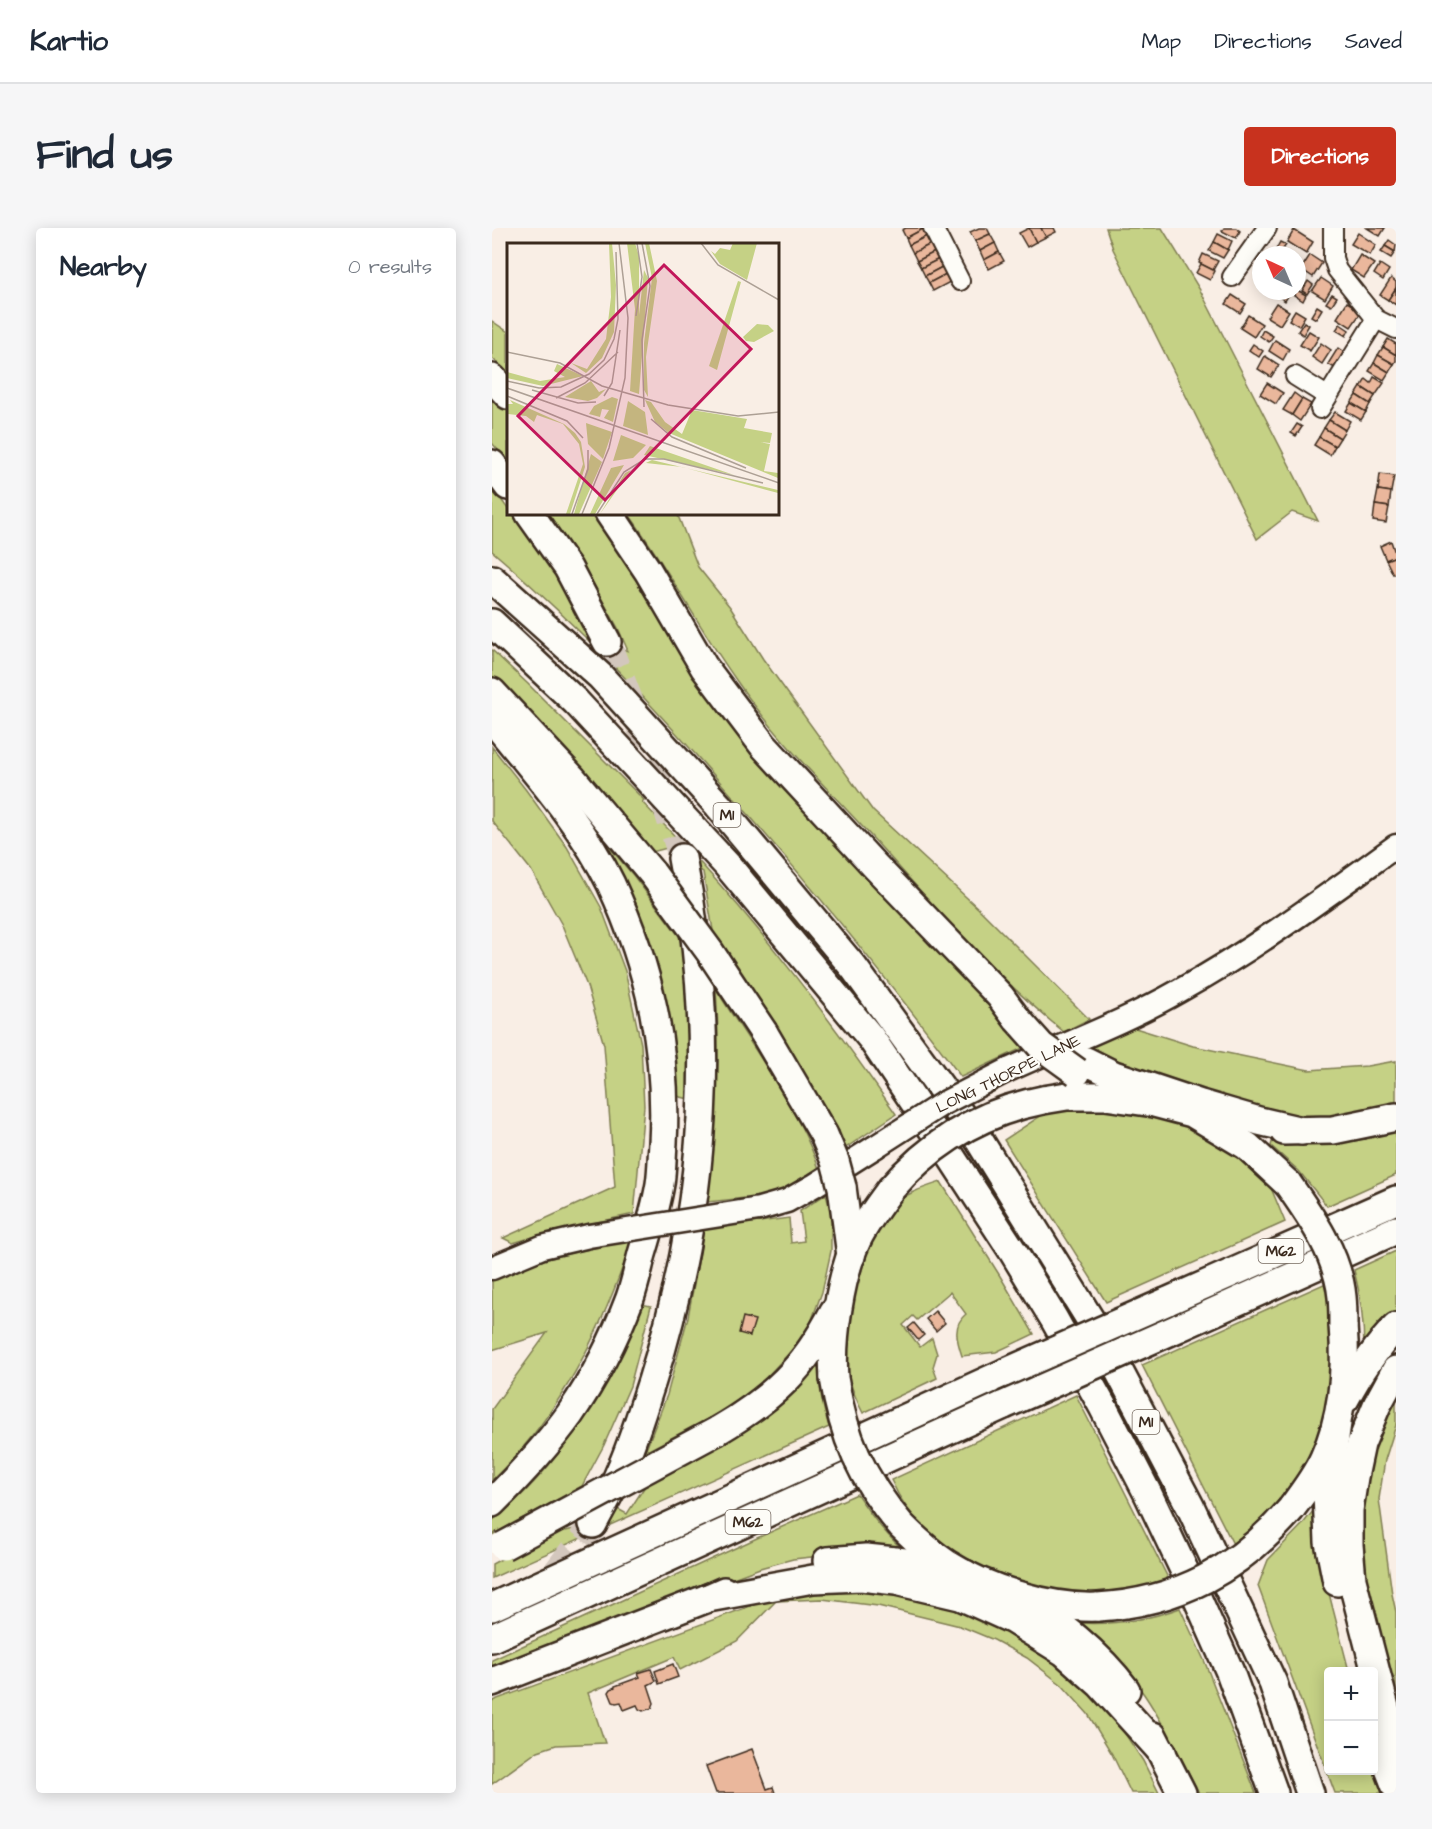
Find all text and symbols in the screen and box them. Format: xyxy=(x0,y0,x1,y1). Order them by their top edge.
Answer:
text: Kartio xyxy=(30,22,108,61)
text: Map xyxy=(1141,27,1181,56)
text: Directions xyxy=(1214,27,1312,56)
text: Saved xyxy=(1345,27,1402,56)
text: Find us xyxy=(36,127,173,185)
button: Directions xyxy=(1244,127,1396,186)
inset map xyxy=(507,243,778,514)
north arrow xyxy=(1252,246,1306,300)
text: Nearby xyxy=(60,249,147,285)
text: 0 results xyxy=(348,253,432,281)
road number: M1 xyxy=(714,803,740,827)
street label: LONG THORPE LANE xyxy=(932,1029,1084,1119)
road number: M62 xyxy=(1258,1239,1304,1263)
road number: M1 xyxy=(1132,1410,1160,1434)
road number: M62 xyxy=(726,1510,770,1534)
map controls xyxy=(1324,1667,1378,1775)
button: + xyxy=(1324,1667,1378,1721)
button: − xyxy=(1324,1721,1378,1775)

